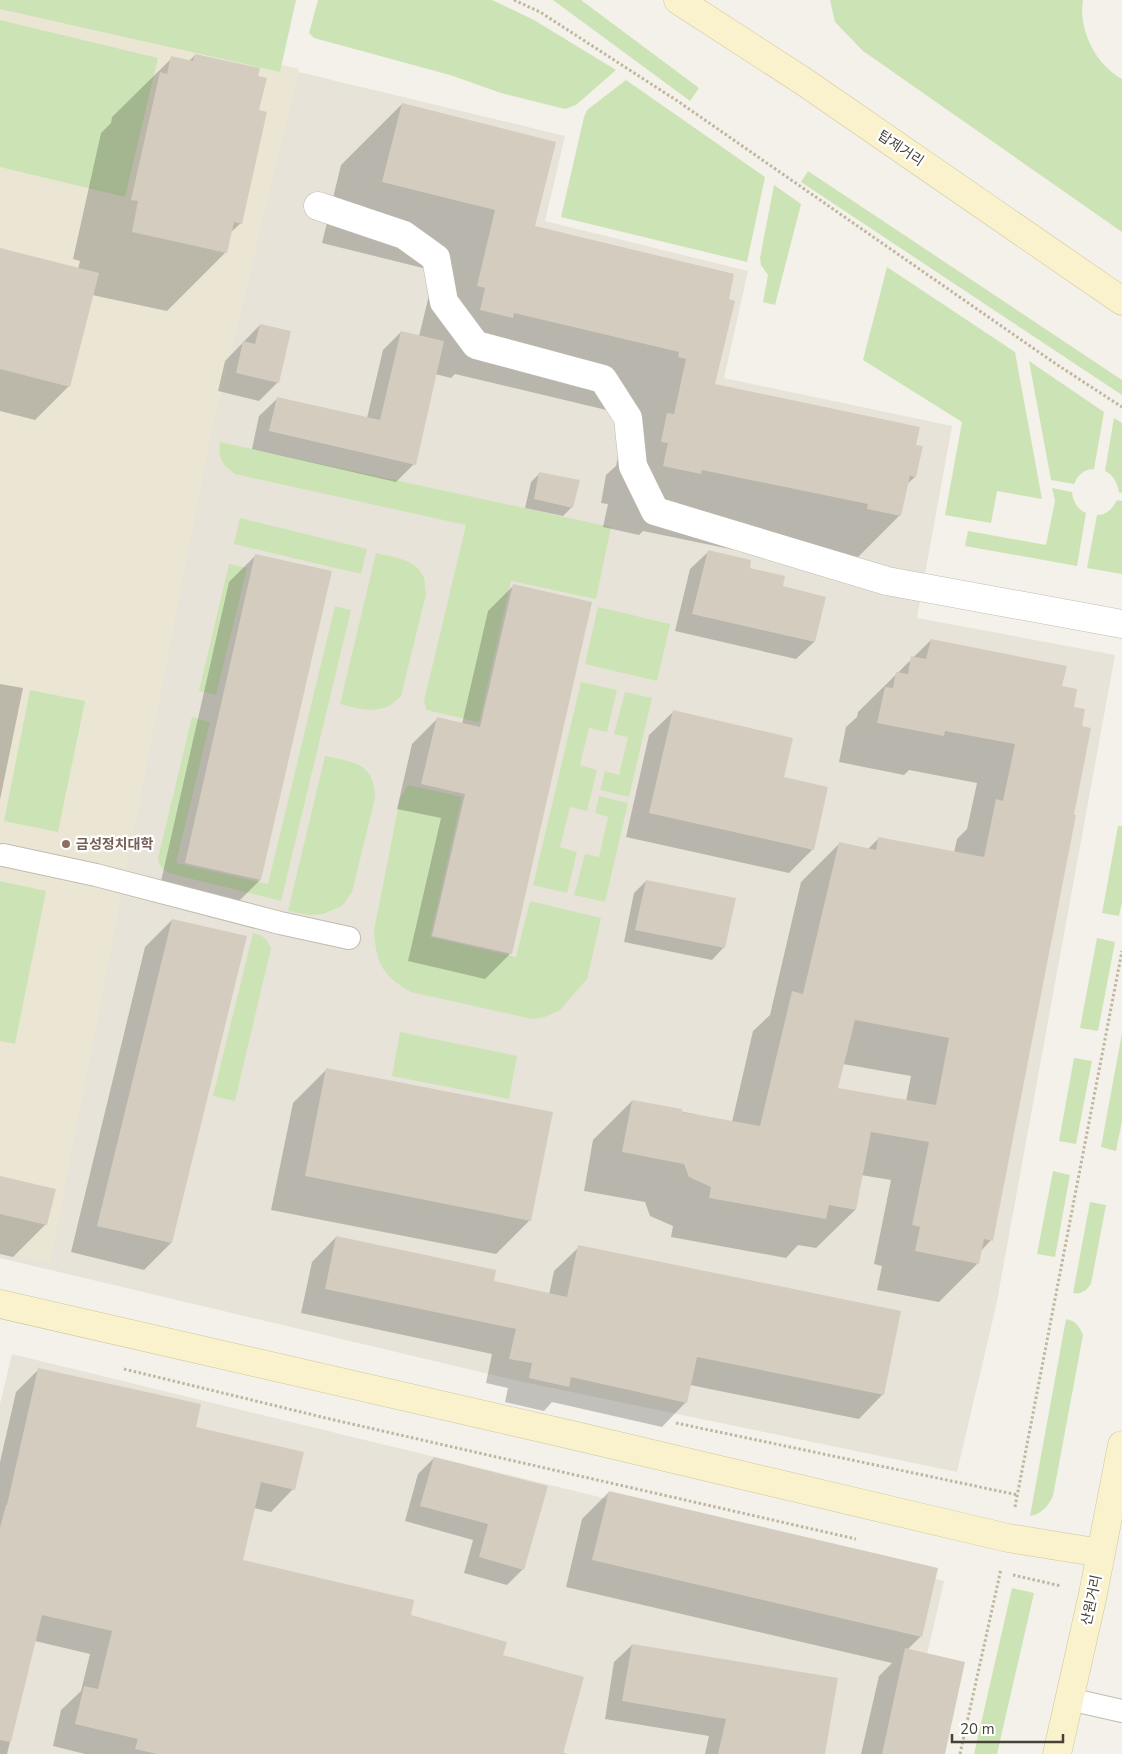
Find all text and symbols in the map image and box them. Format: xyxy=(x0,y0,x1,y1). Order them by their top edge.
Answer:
street label: 탑제거리 xyxy=(874,126,927,171)
place label: 금성정치대학 xyxy=(76,835,153,854)
marker: 금성정치대학 xyxy=(60,838,72,850)
street label: 산원거리 xyxy=(1077,1573,1106,1627)
scale bar xyxy=(952,1712,1063,1744)
text: 20 m xyxy=(960,1719,995,1739)

